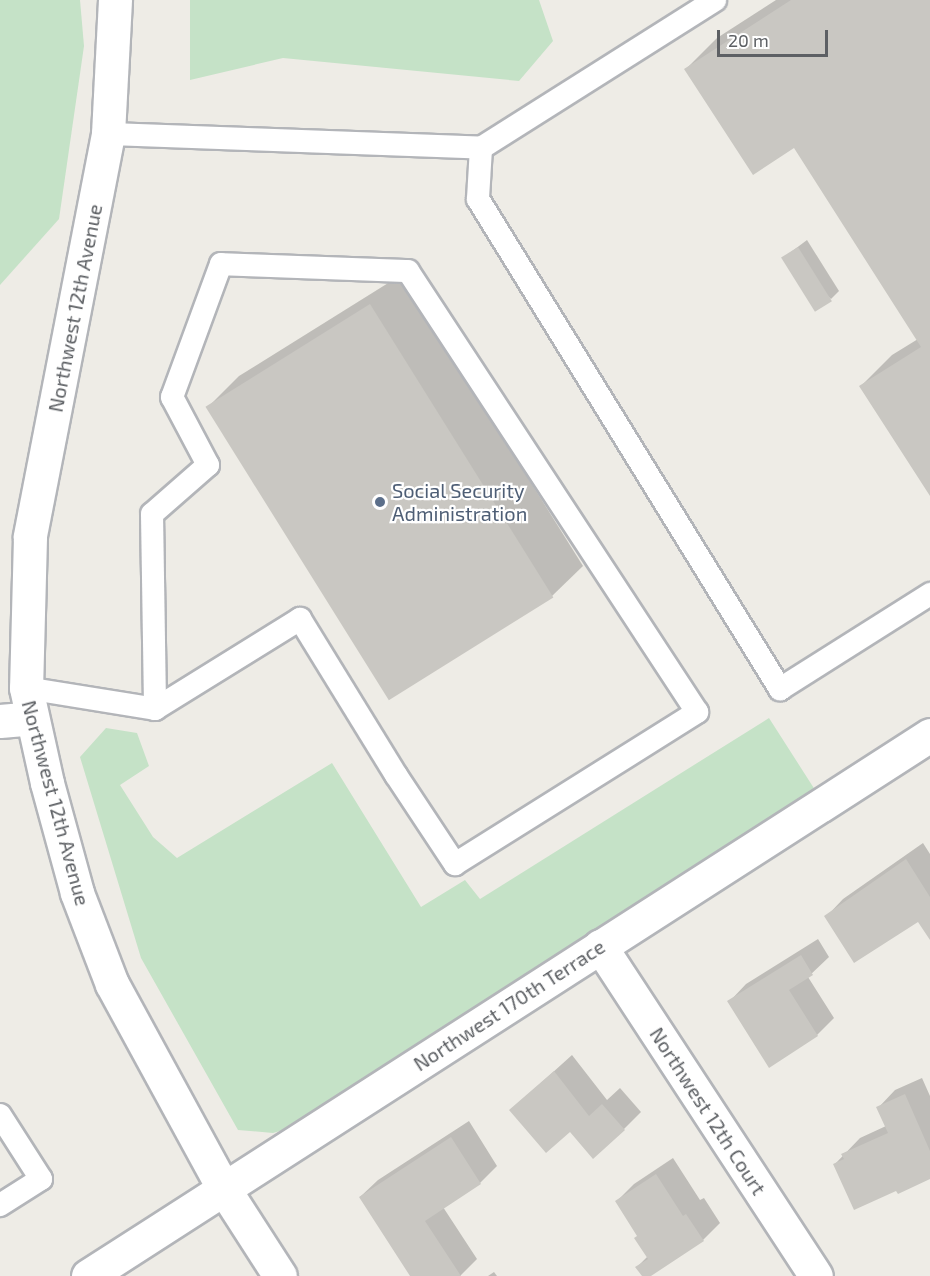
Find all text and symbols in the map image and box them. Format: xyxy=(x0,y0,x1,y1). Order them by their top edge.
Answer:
scale bar xyxy=(720,18,831,56)
text: 20 m xyxy=(728,29,769,51)
street label: Northwest 12th Avenue xyxy=(43,202,107,414)
place label: Social Security Administration xyxy=(392,478,527,525)
marker: Social Security Administration xyxy=(373,495,387,509)
street label: Northwest 12th Avenue xyxy=(17,697,95,909)
street label: Northwest 170th Terrace xyxy=(409,934,609,1076)
street label: Northwest 12th Court xyxy=(645,1023,771,1199)

